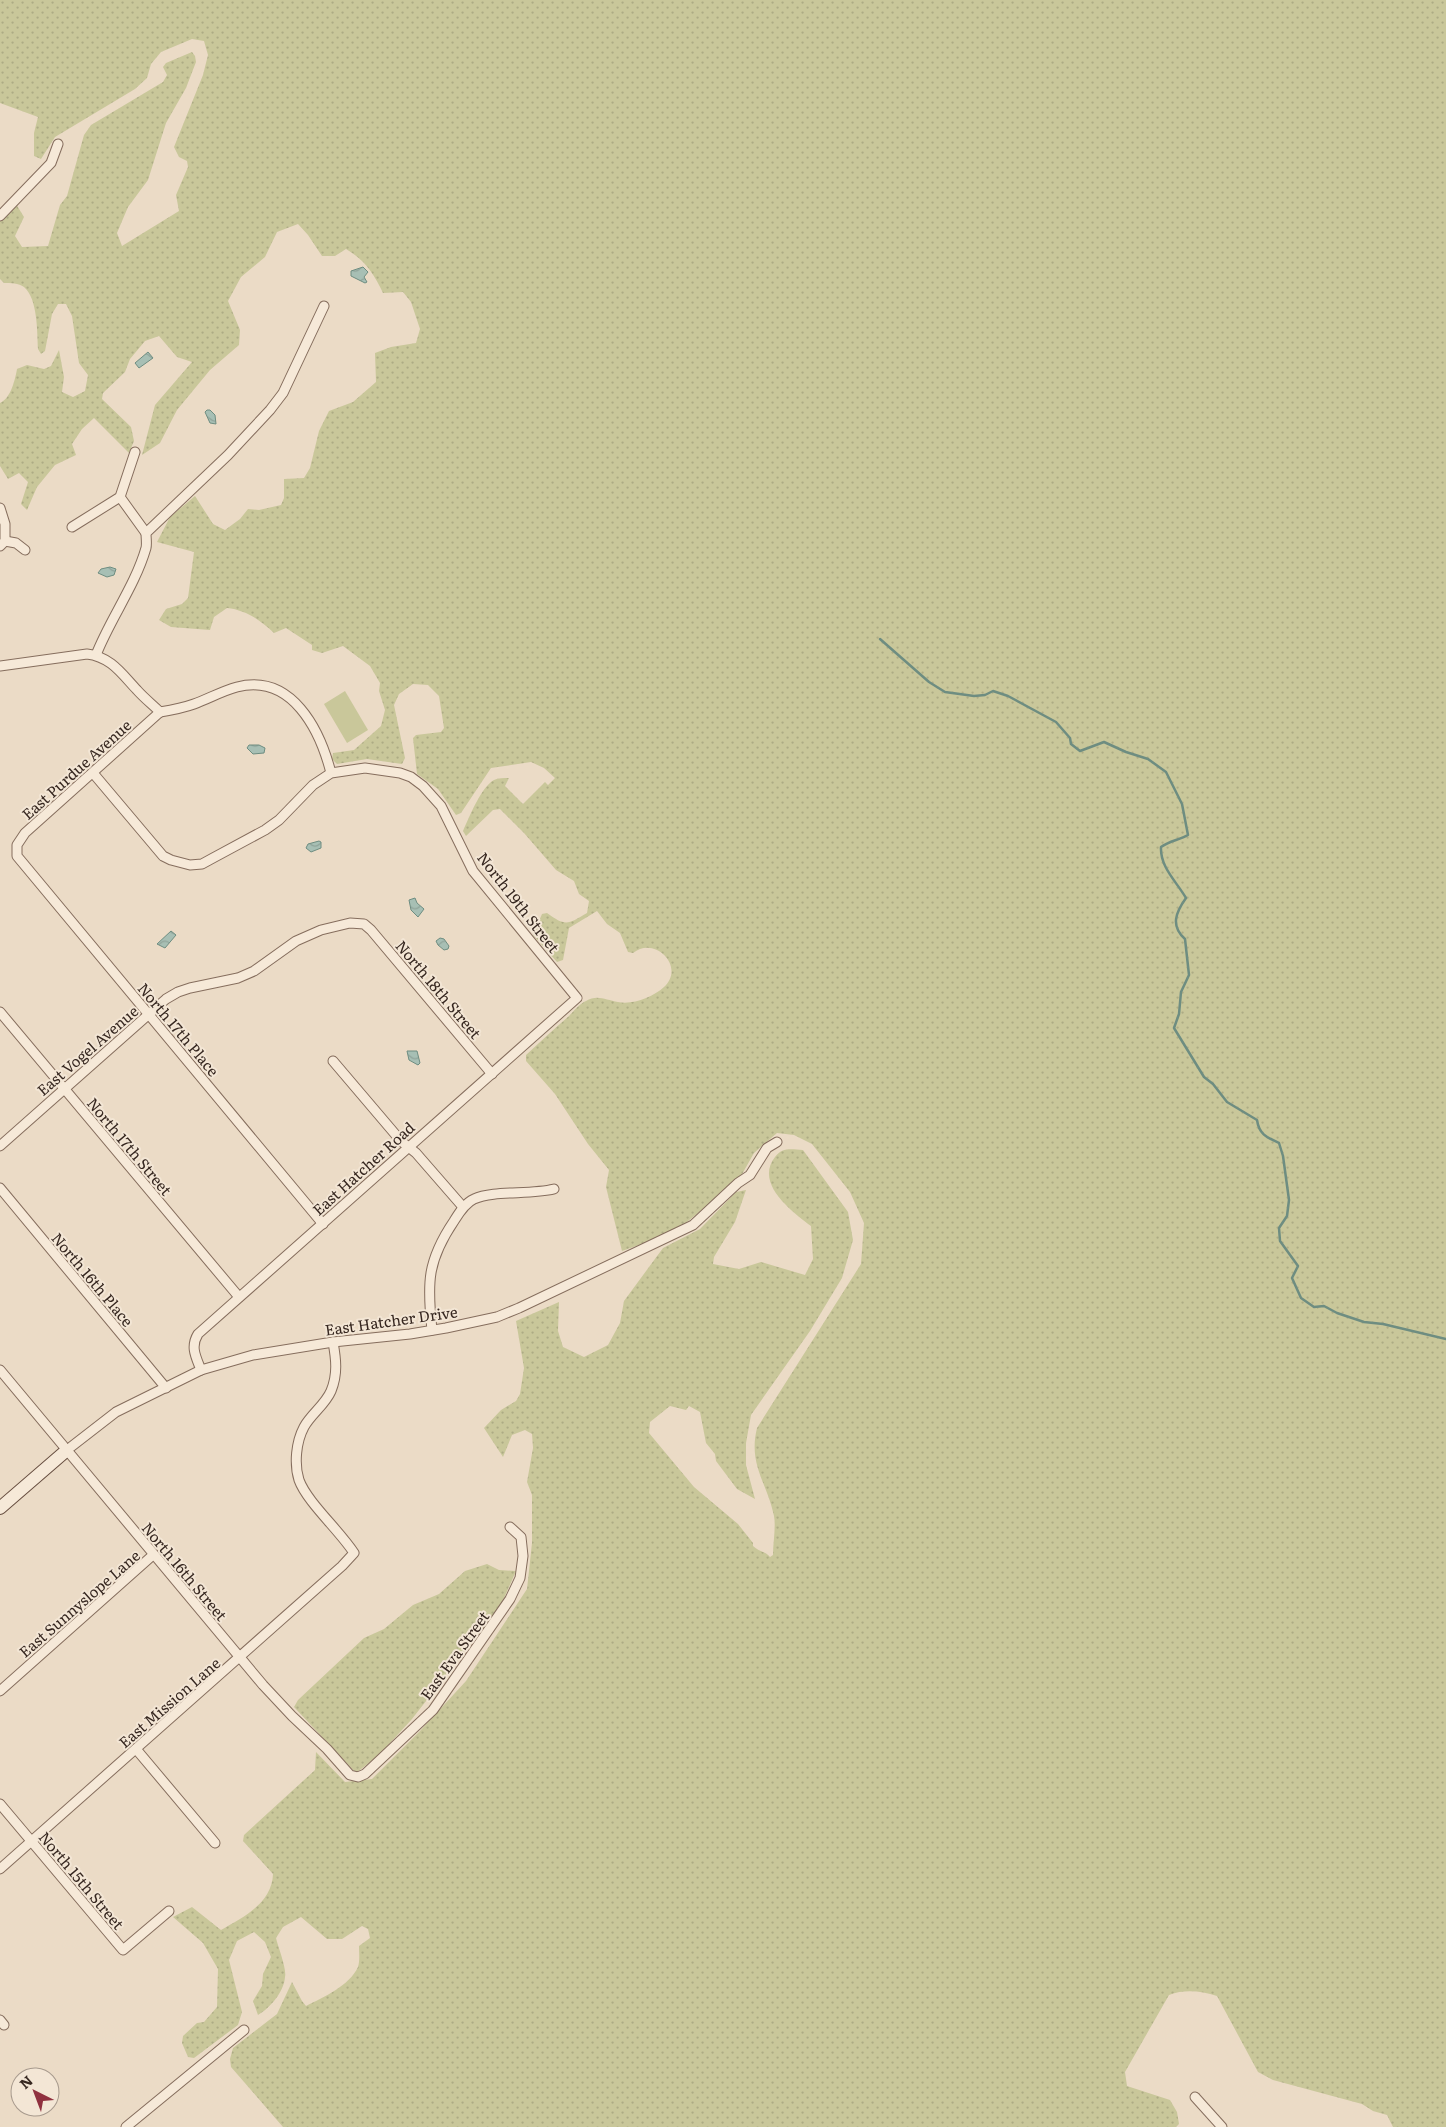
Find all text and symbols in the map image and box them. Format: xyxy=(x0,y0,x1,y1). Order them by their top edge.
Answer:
street label: East Purdue Avenue xyxy=(16,713,136,825)
street label: North 19th Street xyxy=(472,847,566,957)
street label: North 18th Street xyxy=(391,935,487,1043)
street label: North 17th Place xyxy=(133,977,225,1081)
street label: East Vogel Avenue xyxy=(31,999,143,1101)
street label: North 17th Street xyxy=(82,1092,178,1200)
street label: East Hatcher Road xyxy=(307,1116,419,1220)
street label: North 16th Place xyxy=(47,1227,140,1331)
street label: East Hatcher Drive xyxy=(323,1299,459,1341)
street label: North 16th Street xyxy=(137,1517,233,1625)
street label: East Sunnyslope Lane xyxy=(13,1544,145,1662)
street label: East Eva Street xyxy=(414,1606,494,1704)
street label: East Mission Lane xyxy=(113,1651,225,1753)
street label: North 15th Street xyxy=(34,1826,130,1934)
north arrow xyxy=(10,2067,60,2117)
text: N xyxy=(15,2070,37,2093)

